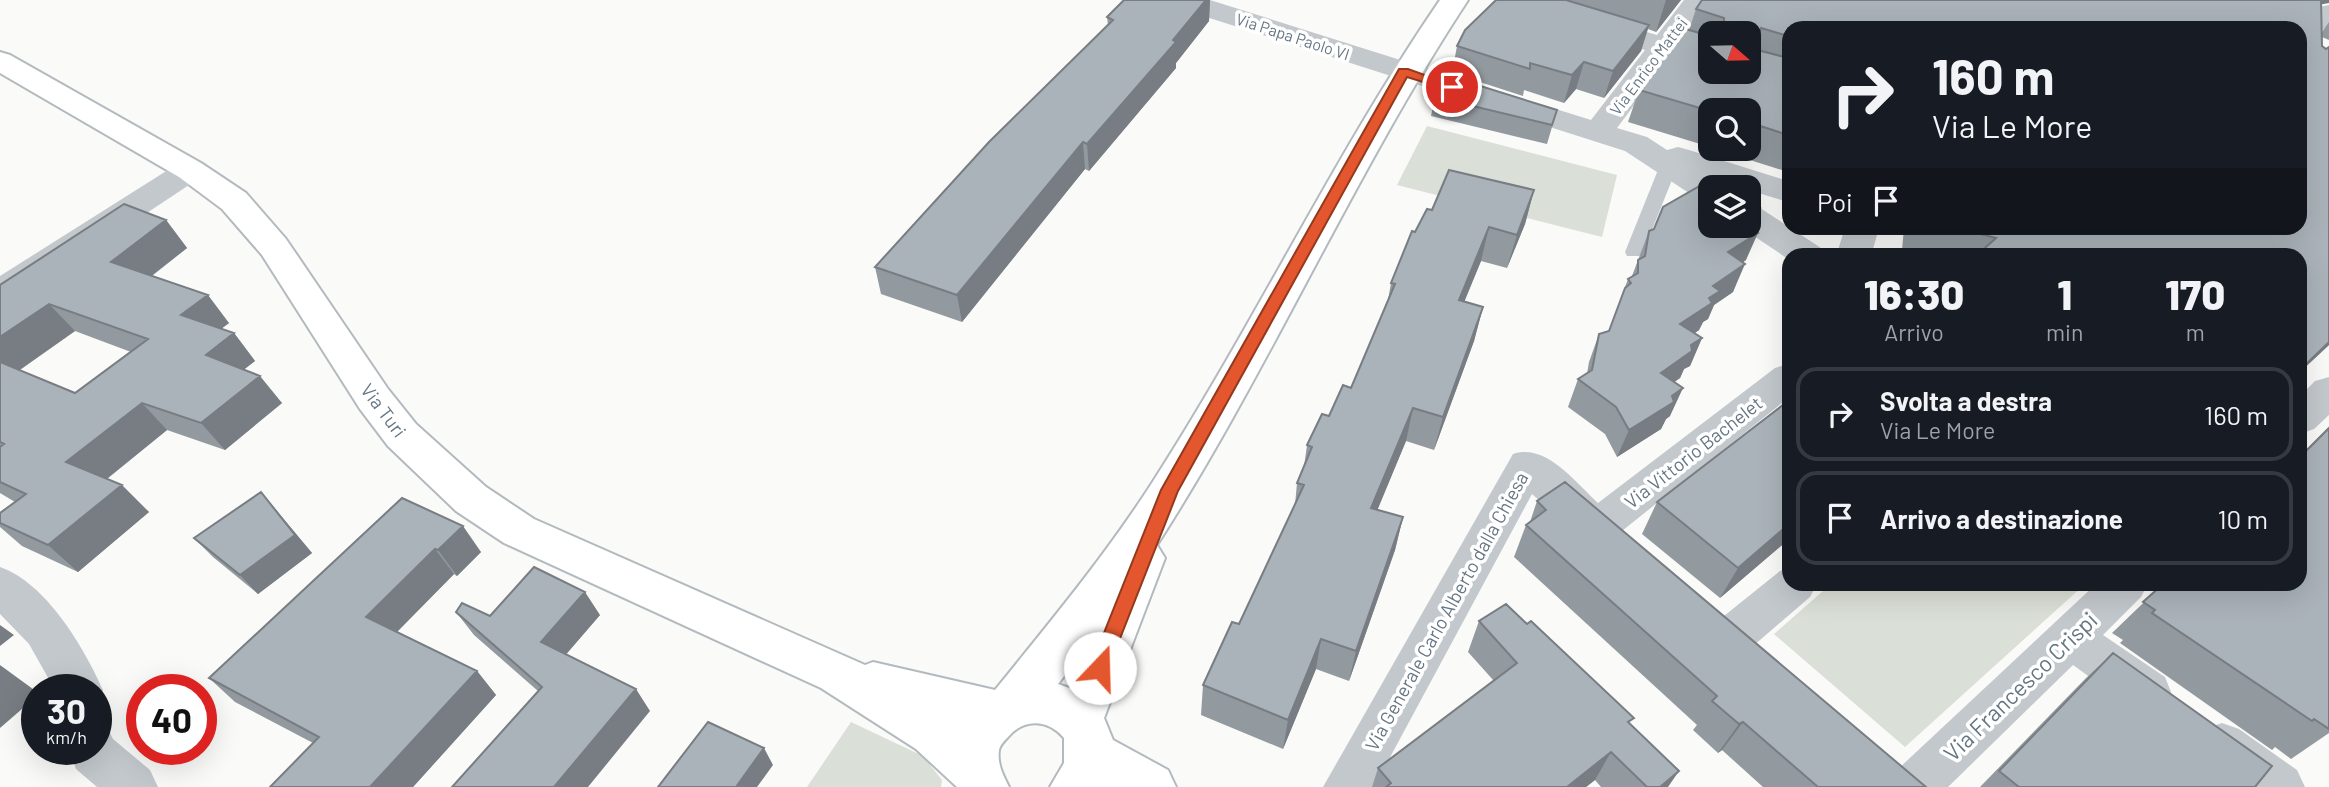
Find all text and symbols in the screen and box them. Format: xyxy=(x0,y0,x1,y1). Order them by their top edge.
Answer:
street label: Via Papa Paolo VI xyxy=(1234,9,1352,63)
street label: Via Enrico Mattei xyxy=(1605,14,1691,118)
north arrow xyxy=(1698,21,1760,84)
map controls xyxy=(1698,21,1761,238)
text: 160 m xyxy=(1932,46,2054,105)
icon: right xyxy=(1817,49,1908,140)
pin xyxy=(1422,57,1482,117)
icon: arrive xyxy=(1433,68,1471,106)
button: search xyxy=(1698,98,1761,161)
text: Via Le More xyxy=(1932,106,2092,144)
button: layers xyxy=(1698,175,1761,238)
icon: arrive xyxy=(1867,182,1905,220)
text: Poi xyxy=(1817,186,1853,217)
text: 16:30 xyxy=(1864,268,1964,318)
text: 1 xyxy=(2057,268,2072,318)
text: 170 xyxy=(2165,268,2225,318)
text: Arrivo xyxy=(1884,318,1944,346)
text: min xyxy=(2046,318,2083,346)
text: m xyxy=(2186,318,2205,346)
street label: Via Turi xyxy=(356,379,412,441)
text: Svolta a destra xyxy=(1880,385,2052,416)
street label: Via Vittorio Bachelet xyxy=(1620,391,1766,513)
icon: right xyxy=(1821,395,1859,433)
text: 160 m xyxy=(2204,399,2268,430)
text: Via Le More xyxy=(1880,416,1995,444)
street label: Via Generale Carlo Alberto dalla Chiesa xyxy=(1360,468,1532,754)
icon: arrive xyxy=(1821,499,1859,537)
text: Arrivo a destinazione xyxy=(1880,503,2123,534)
text: 10 m xyxy=(2218,503,2268,534)
street label: Via Francesco Crispi xyxy=(1937,606,2103,766)
position arrow xyxy=(1063,631,1137,705)
speed limit sign: 40 xyxy=(126,674,217,765)
text: 30 xyxy=(47,689,86,731)
text: km/h xyxy=(46,726,87,748)

